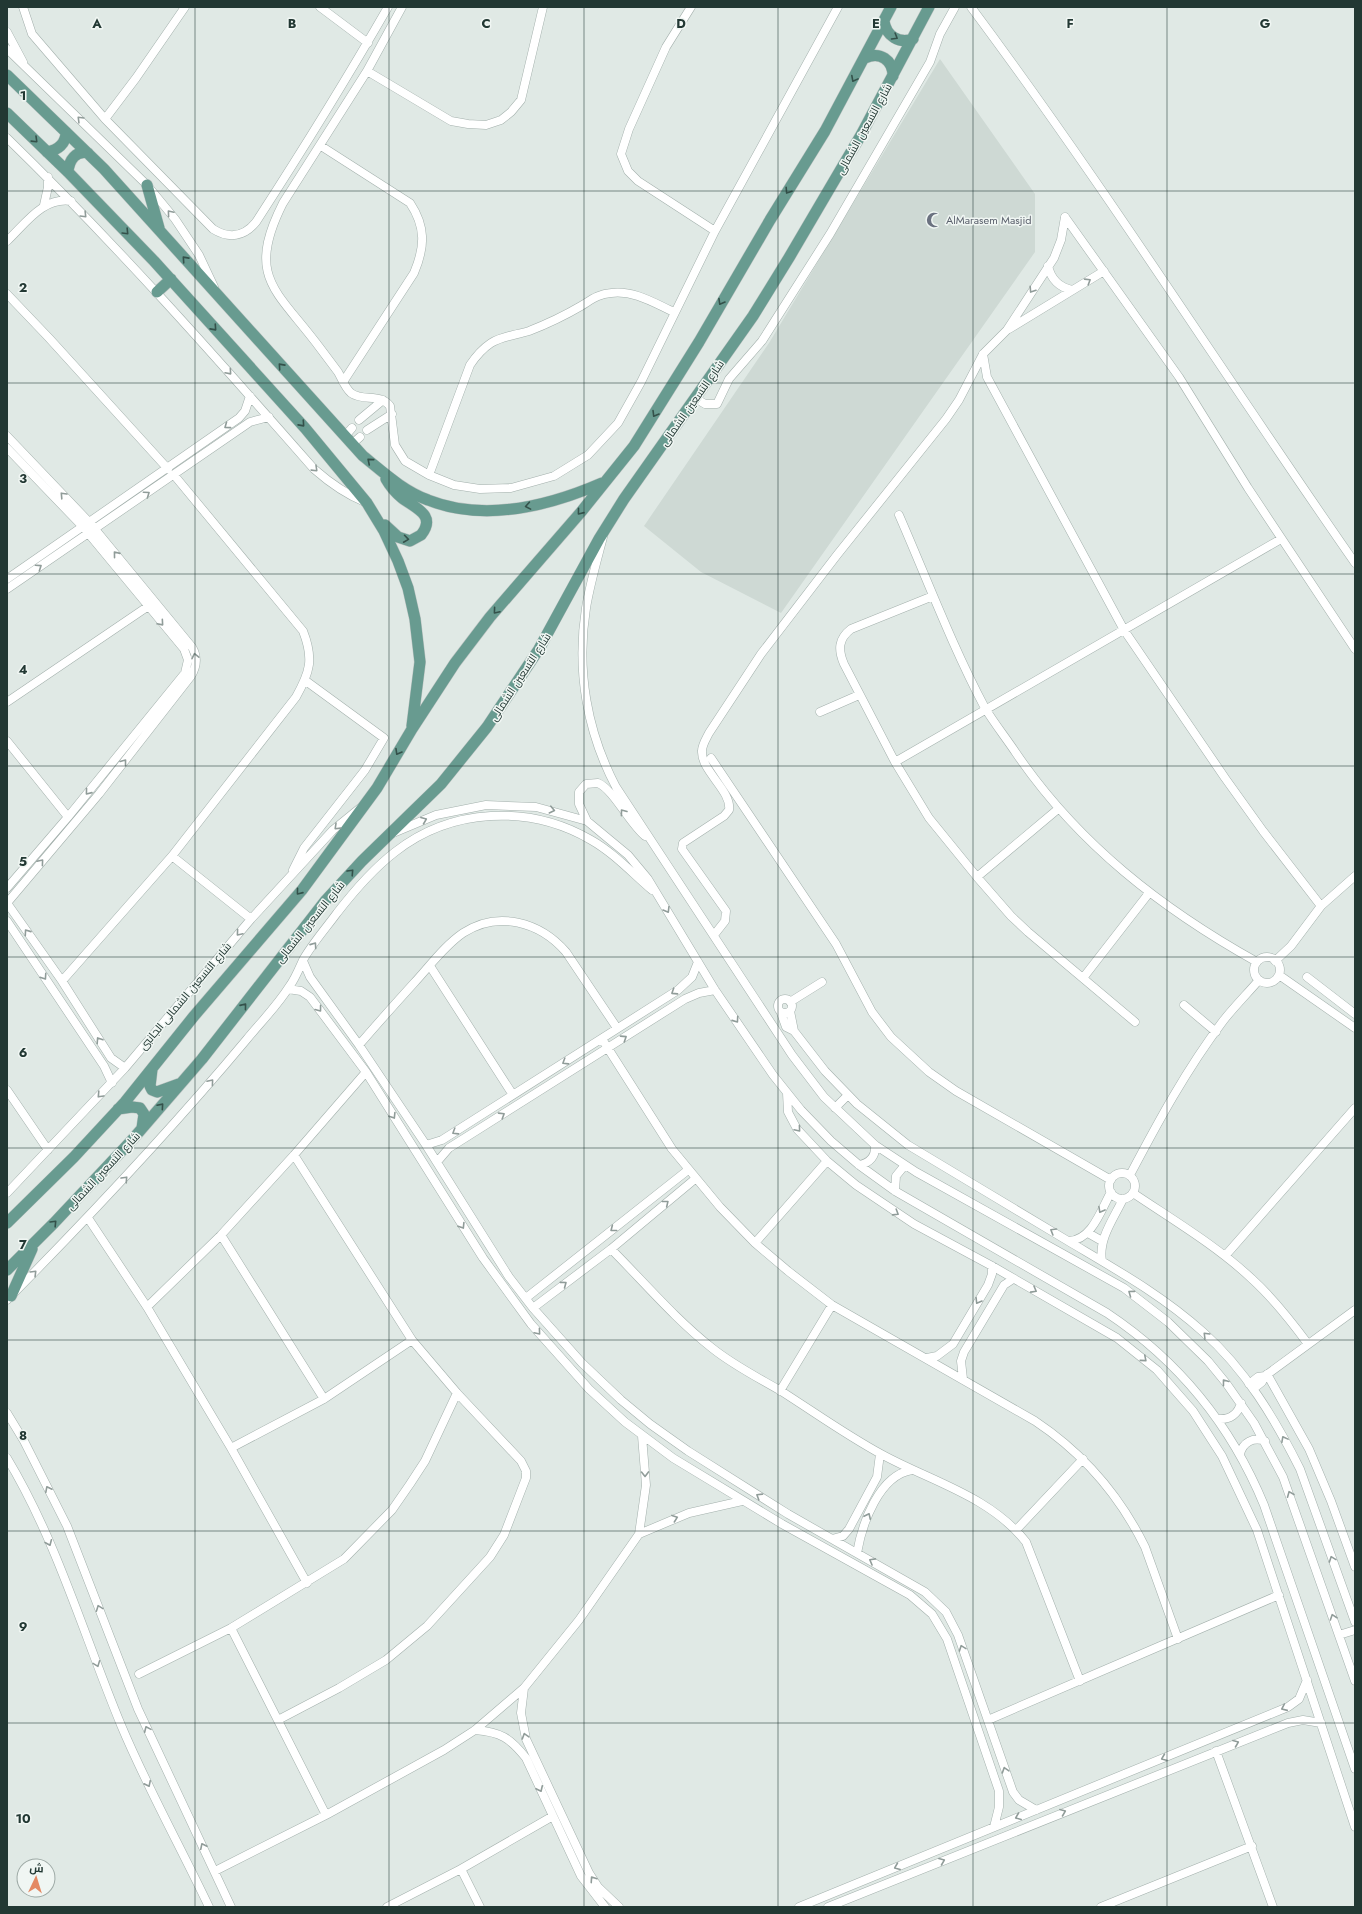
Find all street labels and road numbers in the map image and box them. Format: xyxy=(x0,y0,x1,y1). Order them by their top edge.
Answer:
street label: شارع التسعين الشمالى xyxy=(832,81,896,177)
street label: شارع التسعين الشمالى xyxy=(656,357,728,449)
street label: شارع التسعين الشمالى xyxy=(486,630,554,724)
street label: شارع التسعين الشمالى xyxy=(272,877,348,967)
street label: شارع التسعين الشمالى الجانبى xyxy=(135,939,235,1053)
street label: شارع التسعين الشمالى xyxy=(62,1128,144,1214)

